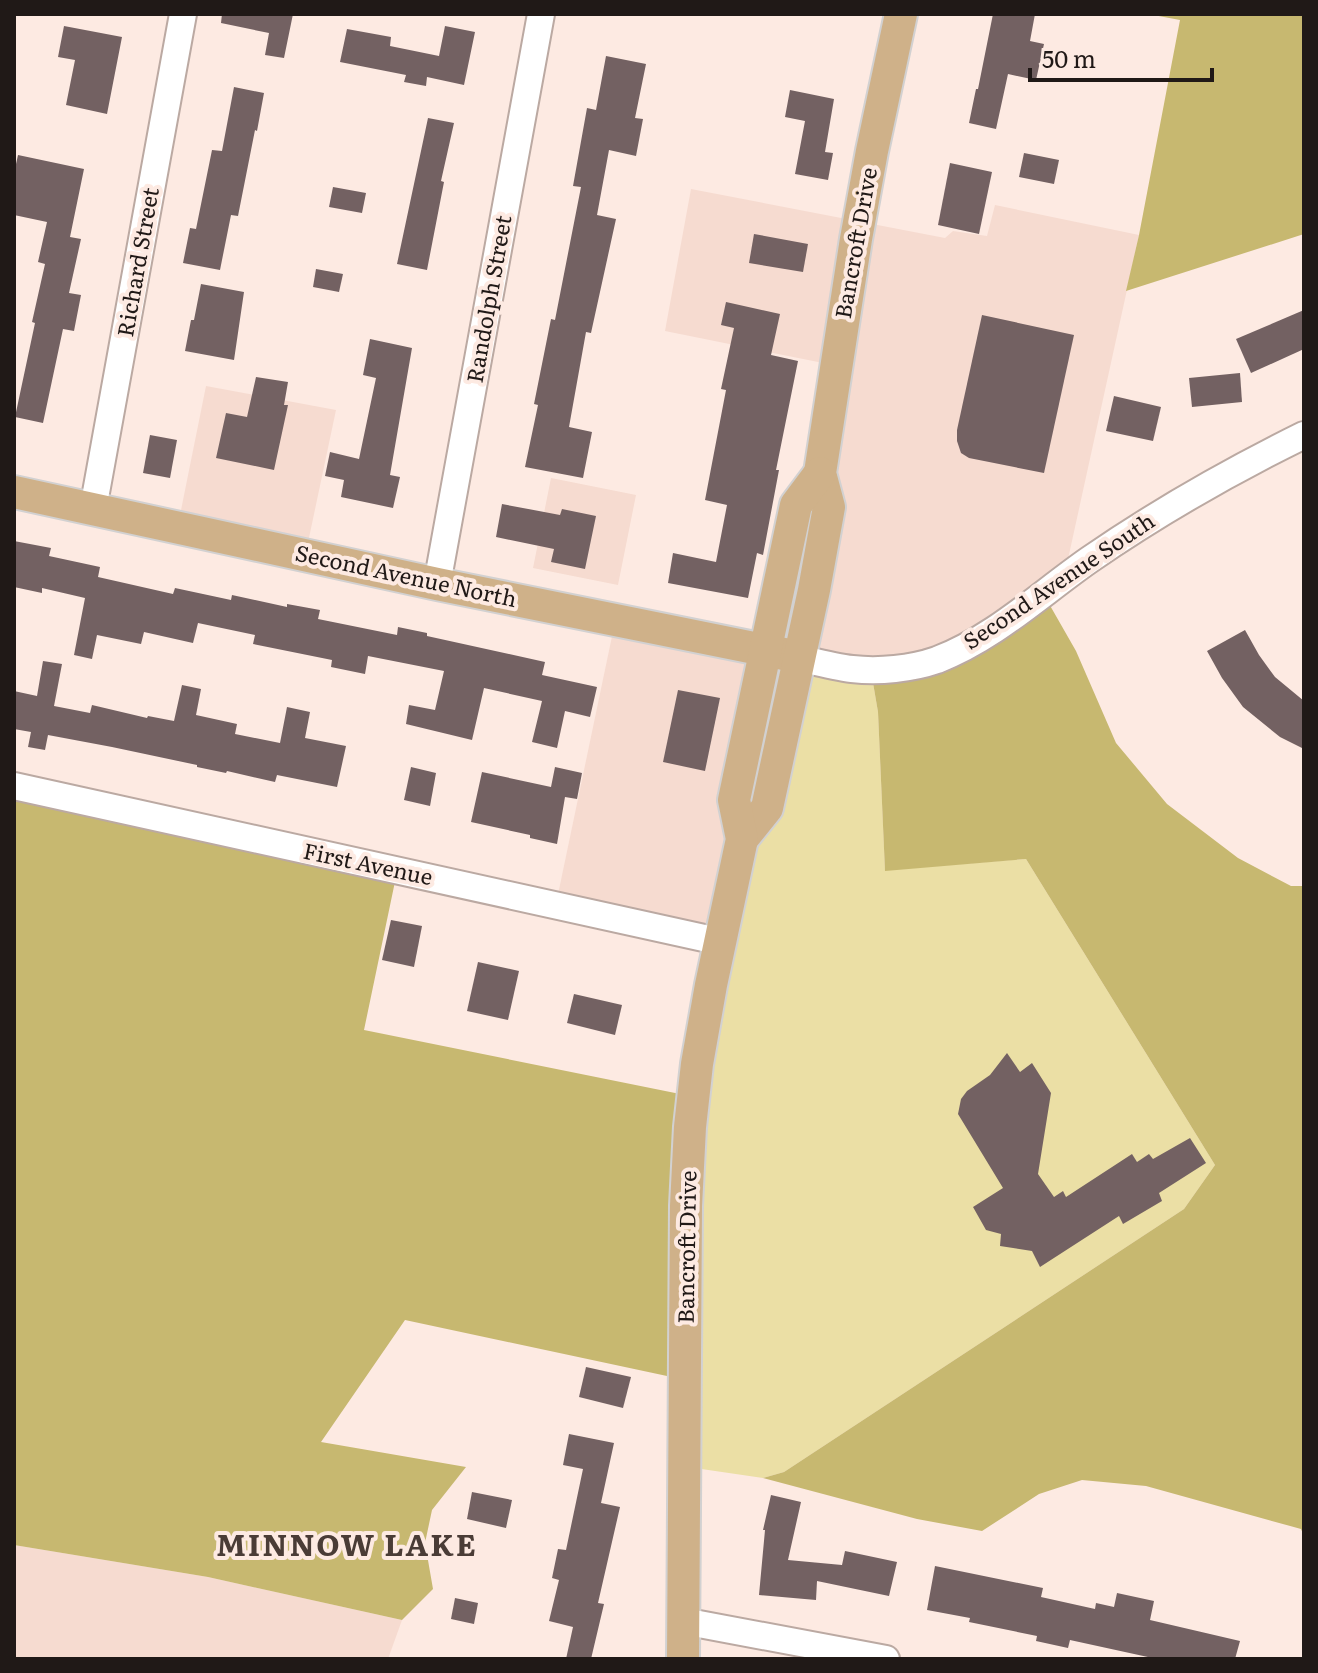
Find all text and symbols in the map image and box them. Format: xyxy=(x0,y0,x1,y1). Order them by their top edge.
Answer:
scale bar xyxy=(1030,32,1212,82)
text: 50 m xyxy=(1042,40,1096,75)
street label: Bancroft Drive xyxy=(825,164,884,321)
street label: Richard Street xyxy=(107,184,166,339)
street label: Randolph Street xyxy=(457,212,519,385)
street label: Second Avenue South xyxy=(956,503,1161,656)
street label: Second Avenue North xyxy=(292,535,520,614)
street label: First Avenue xyxy=(301,833,436,892)
street label: Bancroft Drive xyxy=(668,1170,703,1324)
district label: MINNOW LAKE xyxy=(216,1521,478,1565)

